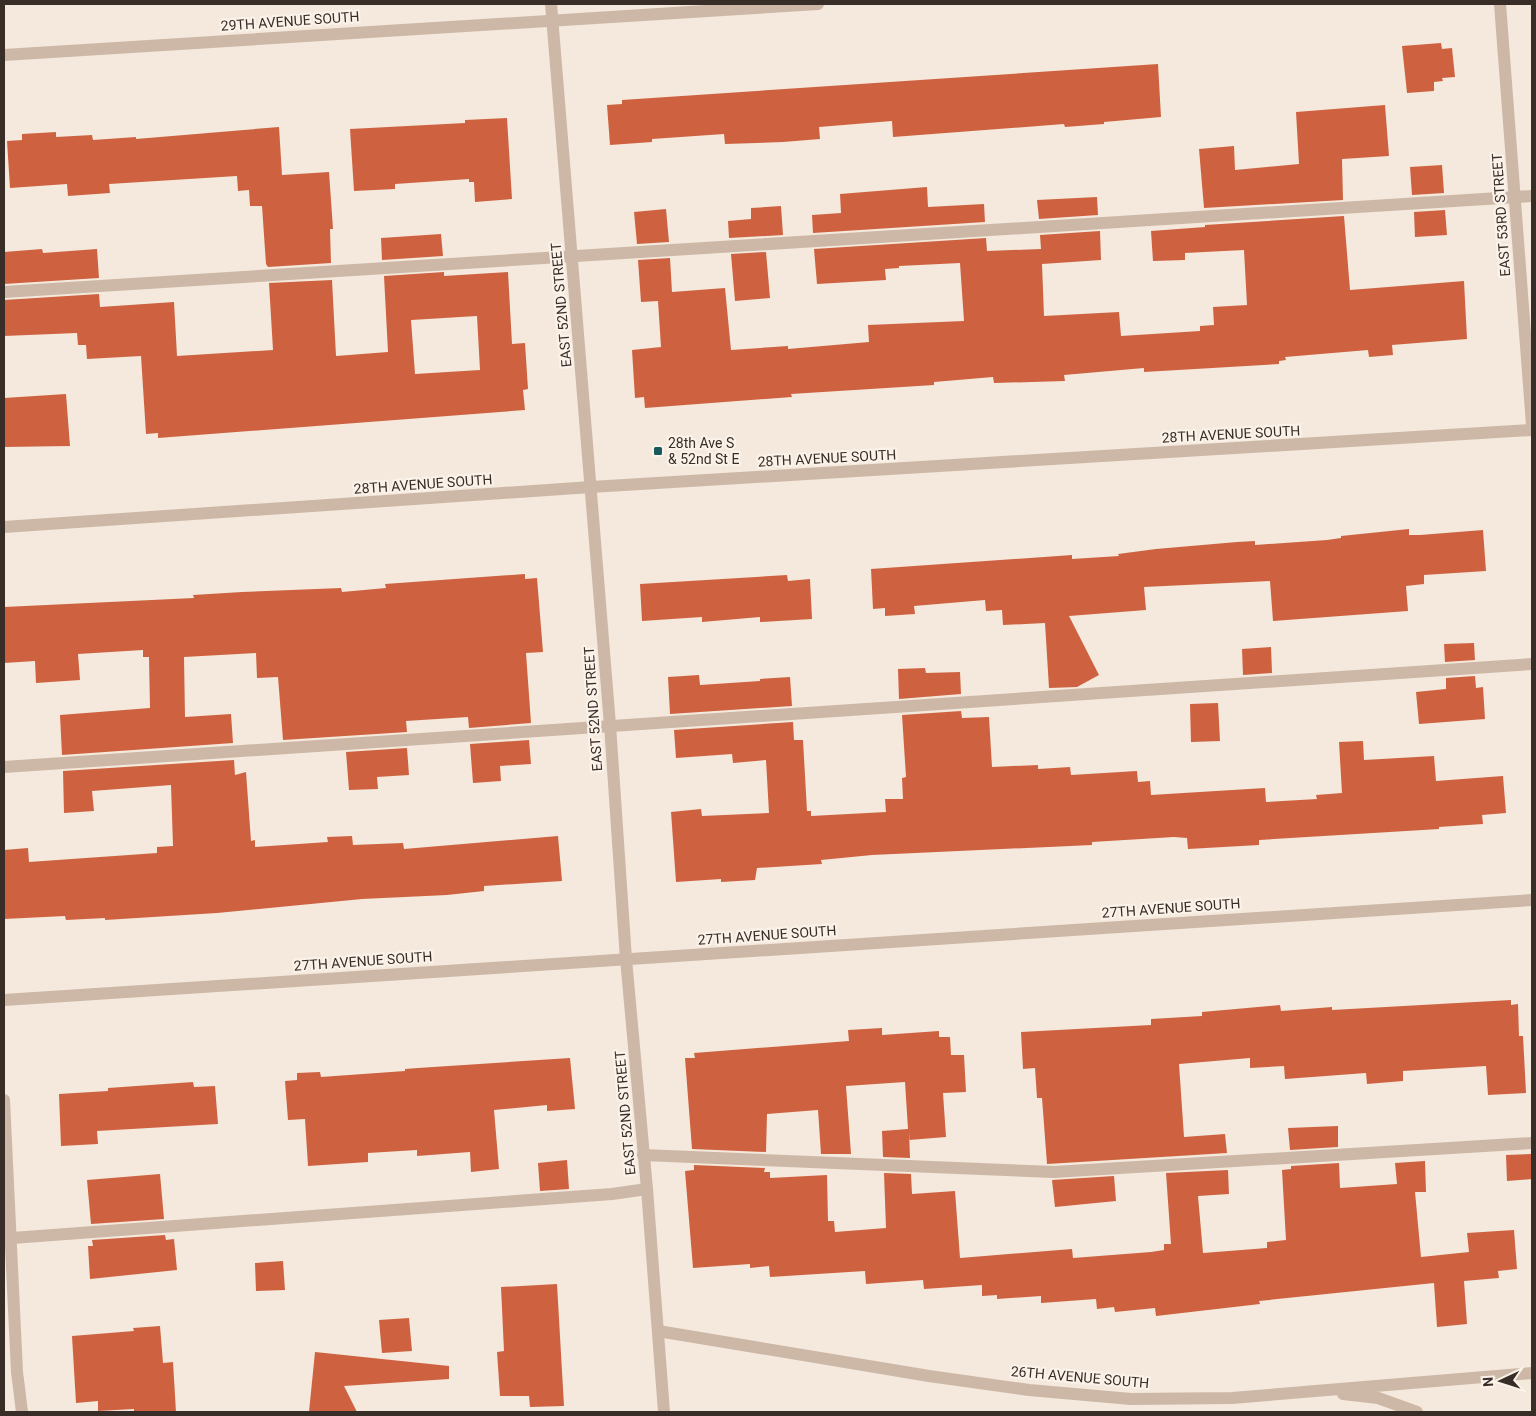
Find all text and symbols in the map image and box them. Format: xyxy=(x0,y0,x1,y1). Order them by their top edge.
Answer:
street label: 29TH AVENUE SOUTH xyxy=(220,8,360,34)
street label: EAST 53RD STREET xyxy=(1489,152,1513,277)
street label: EAST 52ND STREET xyxy=(548,241,574,368)
street label: 28TH AVENUE SOUTH xyxy=(1161,422,1301,446)
place label: 28th Ave S & 52nd St E xyxy=(668,435,739,467)
marker: 28th Ave S & 52nd St E xyxy=(652,445,664,457)
street label: 28TH AVENUE SOUTH xyxy=(757,446,897,470)
street label: 28TH AVENUE SOUTH xyxy=(353,471,493,497)
street label: EAST 52ND STREET xyxy=(581,645,605,772)
street label: 27TH AVENUE SOUTH xyxy=(1101,895,1241,921)
street label: 27TH AVENUE SOUTH xyxy=(697,922,837,948)
street label: 27TH AVENUE SOUTH xyxy=(293,948,433,974)
street label: EAST 52ND STREET xyxy=(612,1049,638,1176)
north arrow xyxy=(1476,1356,1526,1406)
street label: 26TH AVENUE SOUTH xyxy=(1010,1363,1150,1391)
text: N xyxy=(1480,1376,1496,1387)

